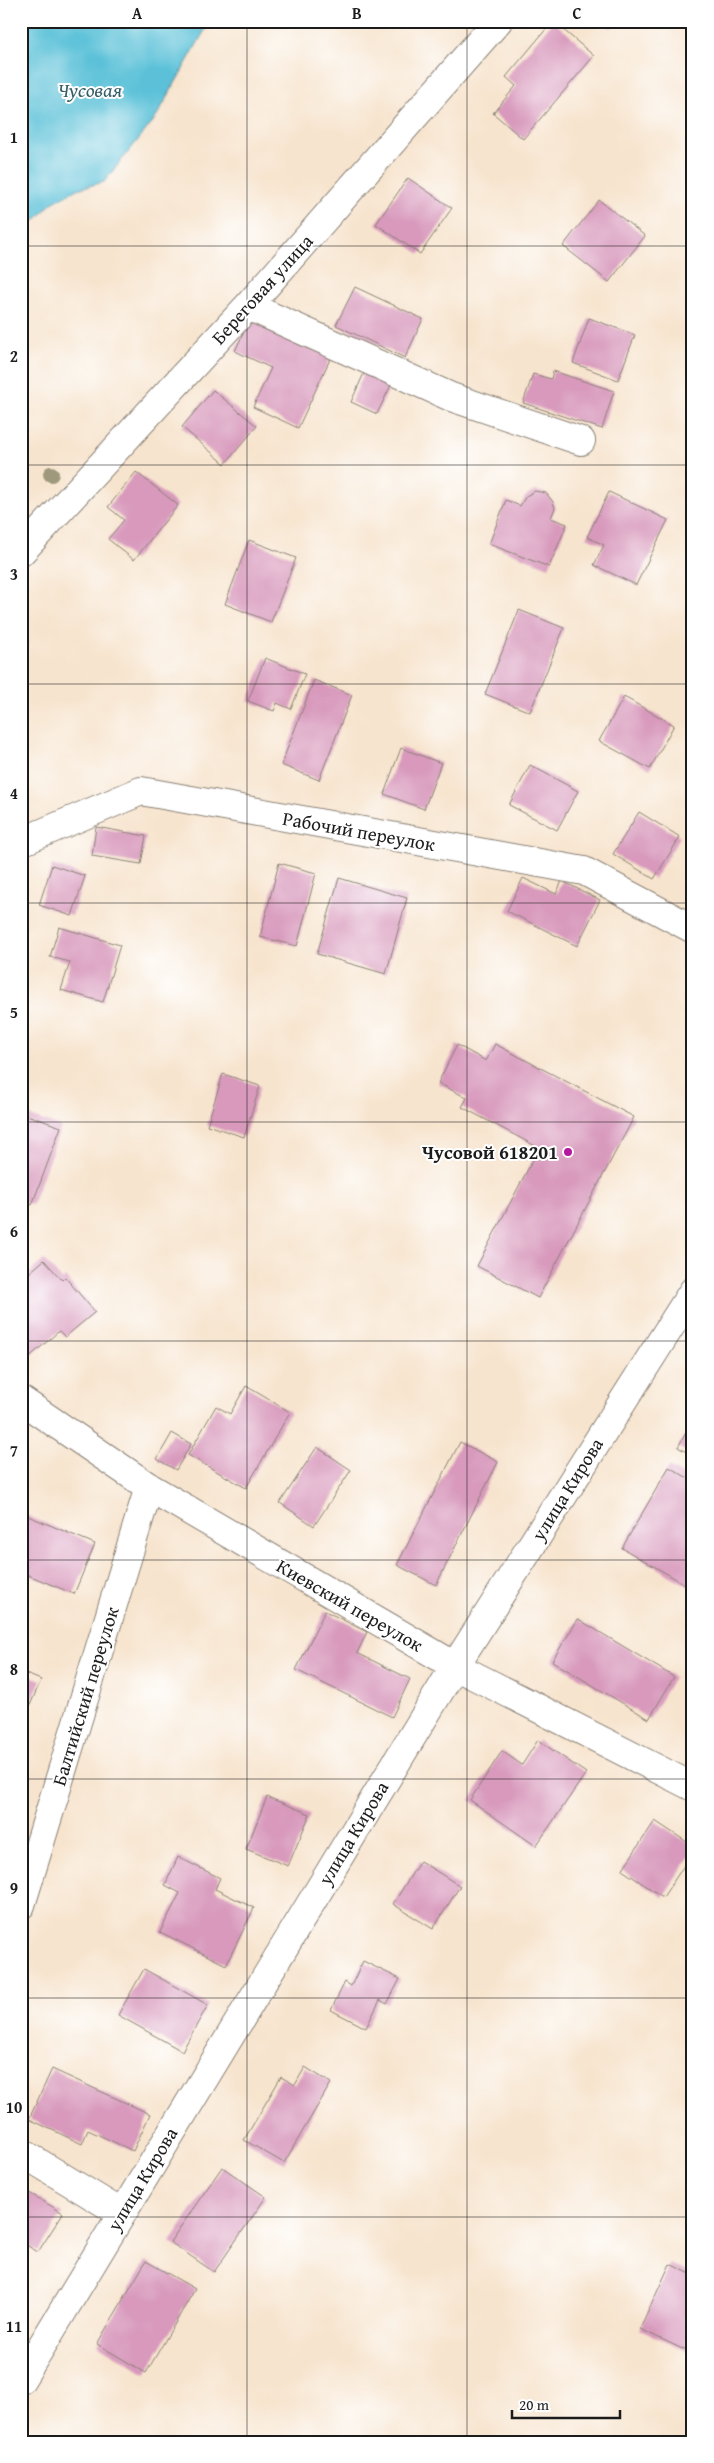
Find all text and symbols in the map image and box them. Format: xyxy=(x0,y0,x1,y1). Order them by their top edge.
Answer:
text: A xyxy=(132,1,143,25)
text: B xyxy=(352,1,362,25)
text: C xyxy=(572,1,582,25)
water label: Чусовая xyxy=(58,75,122,104)
text: 1 xyxy=(10,125,18,149)
street label: Береговая улица xyxy=(205,228,319,350)
text: 2 xyxy=(10,344,18,368)
text: 3 xyxy=(10,562,18,586)
text: 4 xyxy=(10,781,18,805)
street label: Рабочий переулок xyxy=(281,804,437,858)
text: 5 xyxy=(10,1000,18,1024)
place label: Чусовой 618201 xyxy=(422,1138,558,1166)
marker: Чусовой 618201 xyxy=(562,1146,574,1158)
text: 6 xyxy=(10,1219,18,1243)
street label: улица Кирова xyxy=(524,1432,610,1547)
text: 7 xyxy=(10,1438,18,1462)
street label: Киевский переулок xyxy=(272,1552,428,1658)
street label: Балтийский переулок xyxy=(44,1603,126,1789)
text: 8 xyxy=(10,1657,18,1681)
street label: улица Кирова xyxy=(310,1776,395,1891)
text: 9 xyxy=(10,1876,18,1900)
text: 10 xyxy=(6,2095,22,2119)
street label: улица Кирова xyxy=(99,2122,184,2237)
text: 11 xyxy=(6,2314,22,2338)
scale bar xyxy=(512,2388,619,2420)
text: 20 m xyxy=(519,2394,550,2415)

